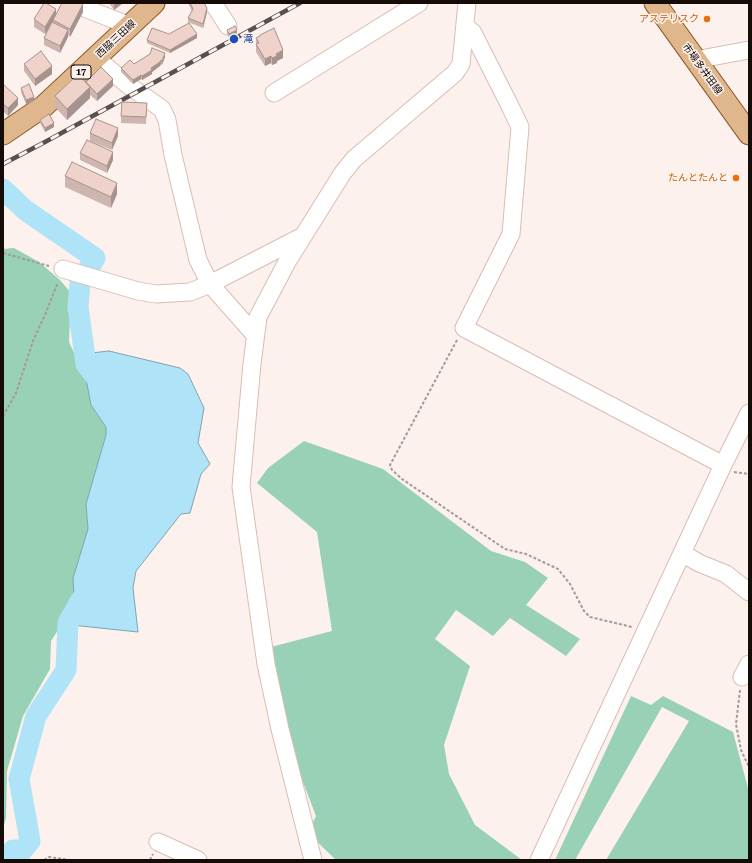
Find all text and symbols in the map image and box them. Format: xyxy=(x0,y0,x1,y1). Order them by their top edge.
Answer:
place label: アステリスク xyxy=(639,13,699,25)
marker: アステリスク xyxy=(702,14,712,24)
street label: 西脇三田線 xyxy=(94,18,138,60)
marker: 滝 xyxy=(228,33,240,45)
place label: 滝 xyxy=(243,33,253,45)
street label: 市場多井田線 xyxy=(680,41,724,97)
road number: 17 xyxy=(71,65,91,79)
place label: たんとたんと xyxy=(668,172,728,184)
marker: たんとたんと xyxy=(731,173,741,183)

